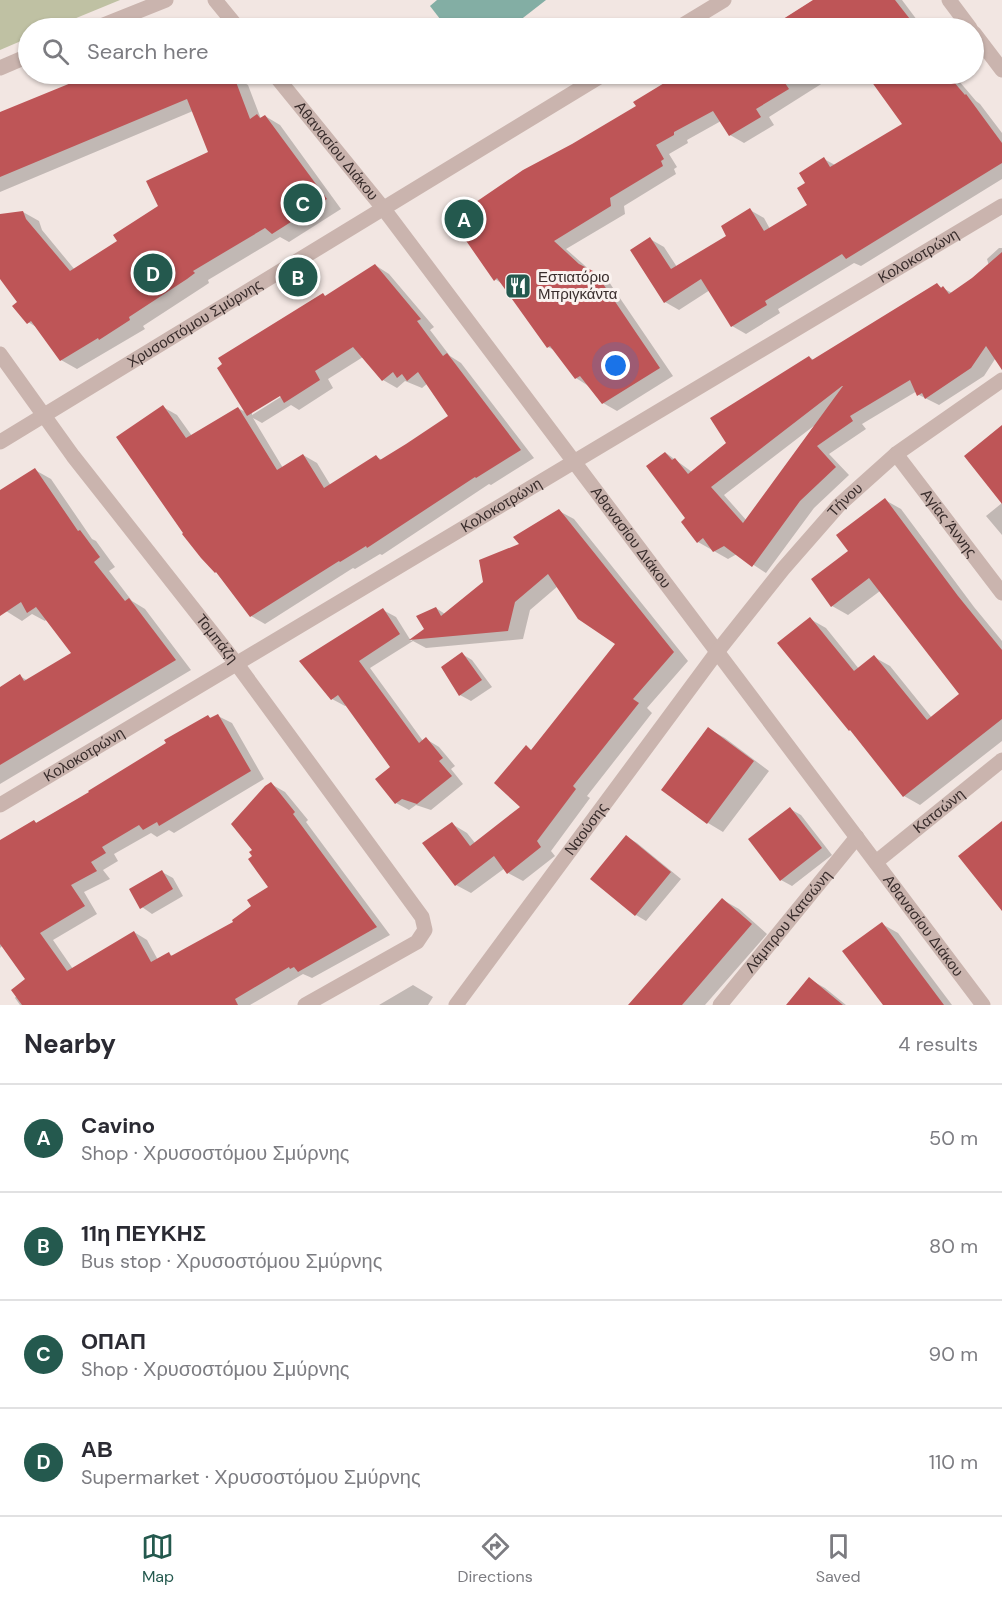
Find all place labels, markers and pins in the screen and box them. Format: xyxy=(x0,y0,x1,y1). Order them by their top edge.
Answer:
pin: C xyxy=(284,180,322,226)
pin: A xyxy=(444,196,484,242)
pin: D xyxy=(134,250,172,296)
pin: B xyxy=(278,254,318,300)
place label: Εστιατόριο Μπριγκάντα xyxy=(538,267,618,304)
restaurant icon: Εστιατόριο Μπριγκάντα xyxy=(503,271,533,301)

